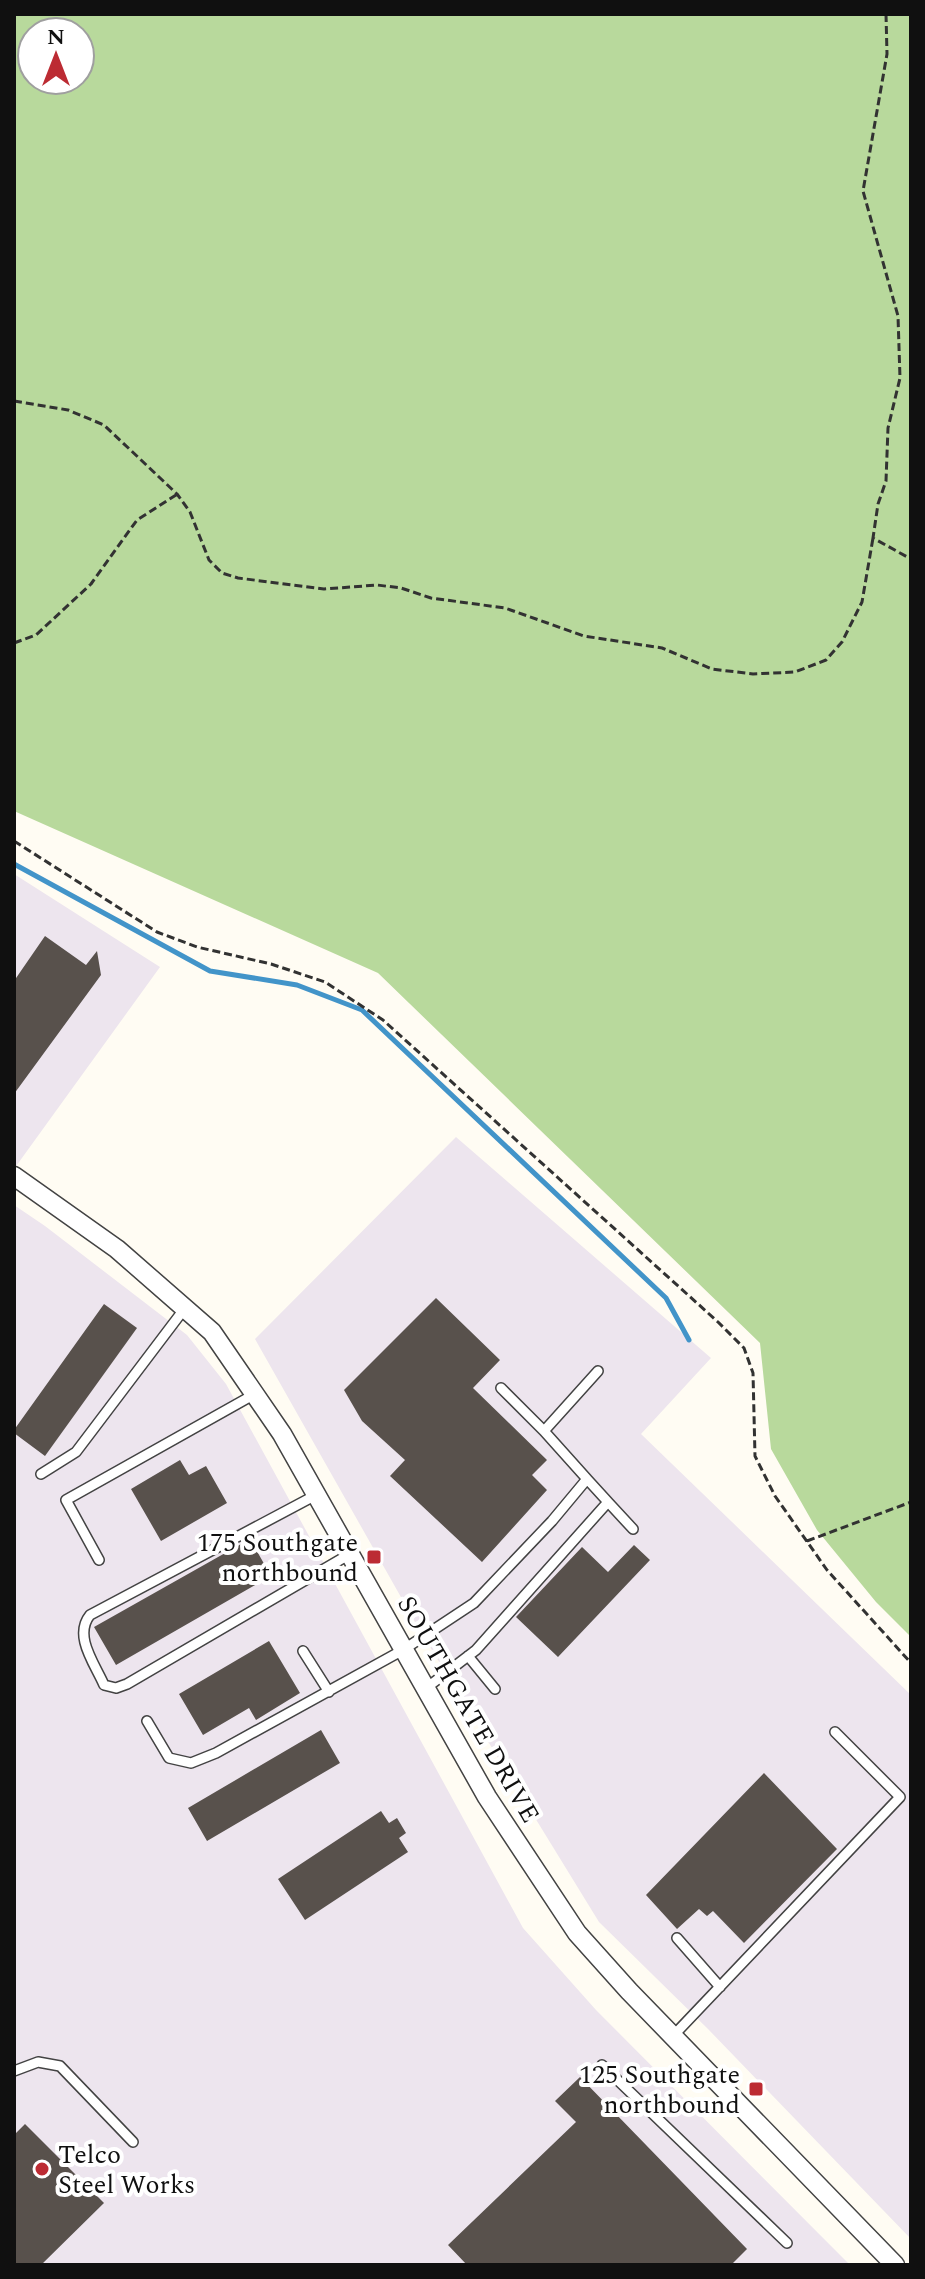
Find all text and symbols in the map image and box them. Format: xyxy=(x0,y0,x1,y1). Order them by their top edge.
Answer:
north arrow xyxy=(16,16,96,96)
text: N xyxy=(47,21,65,54)
place label: 175 Southgate northbound xyxy=(197,1523,358,1593)
marker: 175 Southgate northbound xyxy=(365,1548,383,1566)
street label: SOUTHGATE DRIVE xyxy=(387,1588,550,1831)
place label: 125 Southgate northbound xyxy=(579,2055,740,2125)
marker: 125 Southgate northbound xyxy=(747,2080,765,2098)
place label: Telco Steel Works xyxy=(58,2135,195,2205)
marker: Telco Steel Works xyxy=(33,2160,51,2178)

